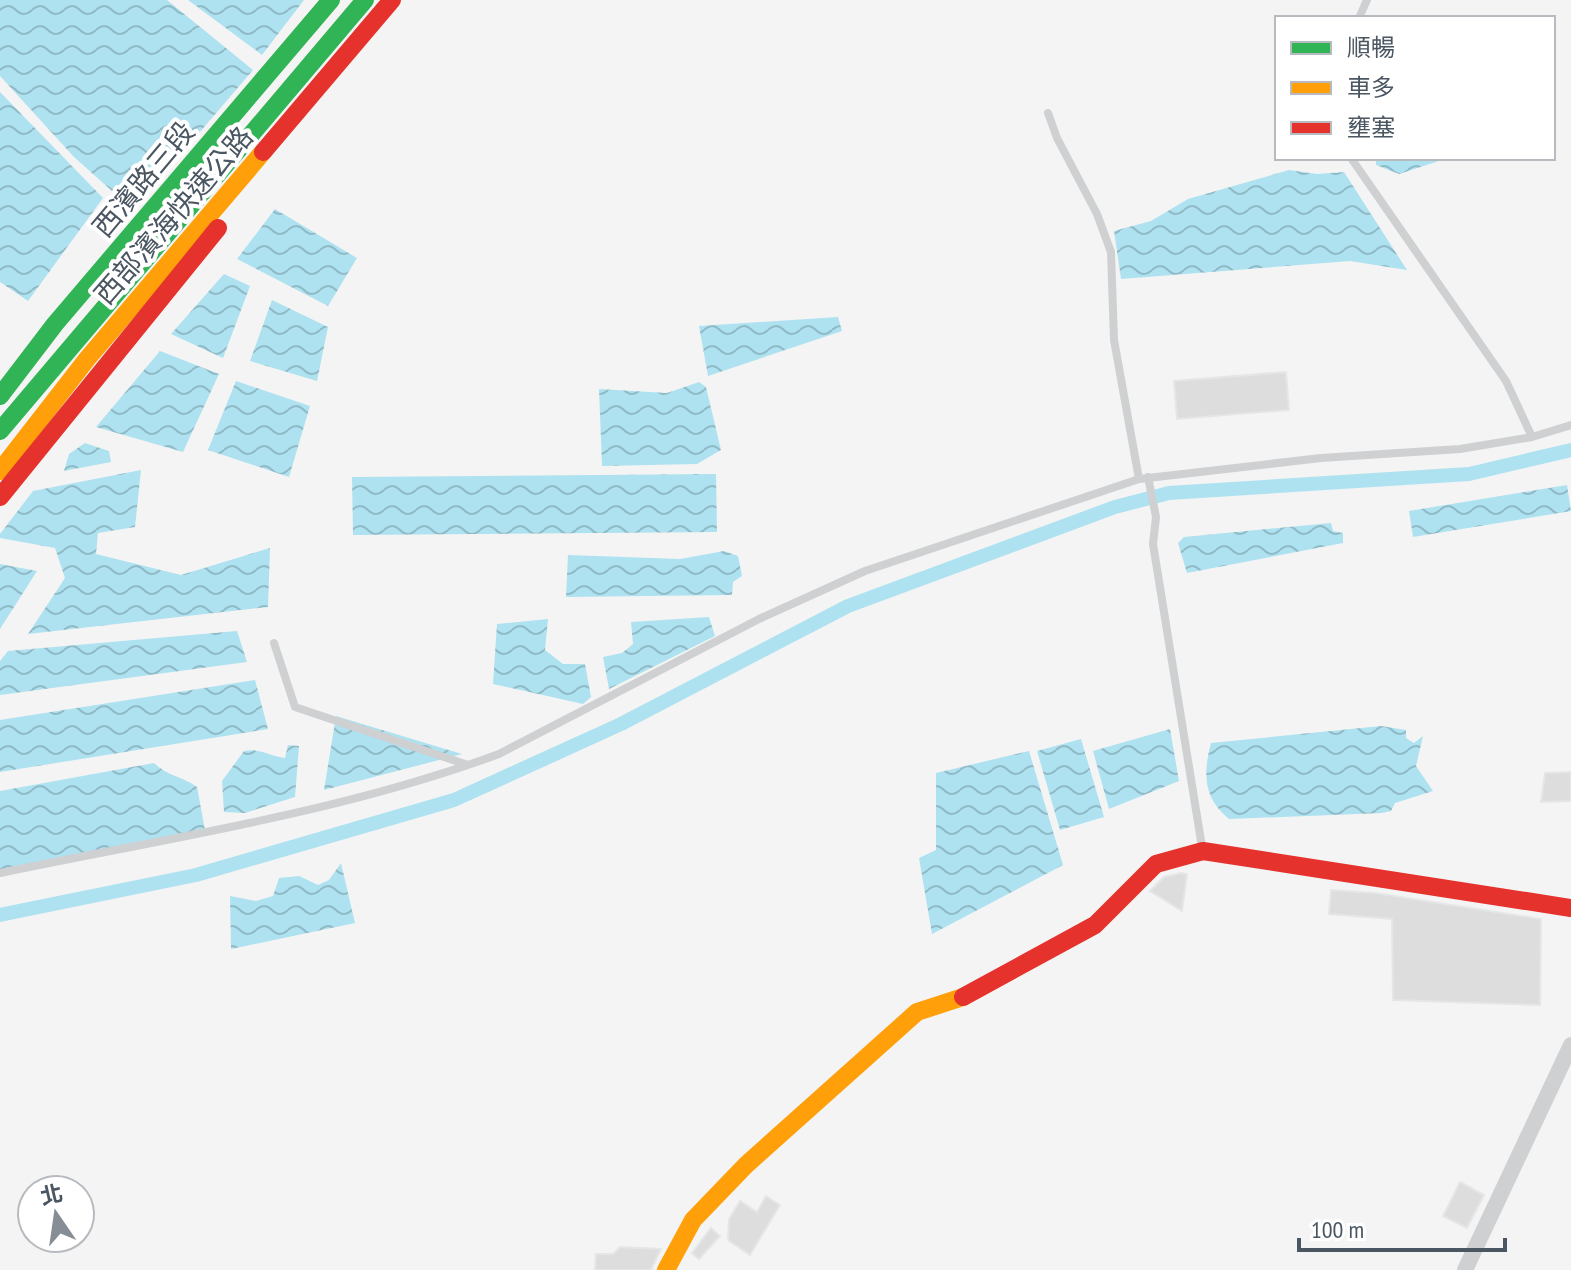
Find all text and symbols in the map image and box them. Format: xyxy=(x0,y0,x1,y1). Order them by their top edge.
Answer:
legend xyxy=(1275,16,1555,160)
text: 順暢 xyxy=(1347,32,1395,63)
text: 車多 xyxy=(1347,72,1395,103)
text: 壅塞 xyxy=(1347,112,1395,143)
street label: 西濱路三段 xyxy=(84,113,202,245)
street label: 西部濱海快速公路 xyxy=(86,118,260,312)
north arrow xyxy=(16,1174,96,1254)
text: 北 xyxy=(38,1178,65,1211)
scale bar xyxy=(1299,1202,1505,1252)
text: 100 m xyxy=(1311,1214,1364,1245)

